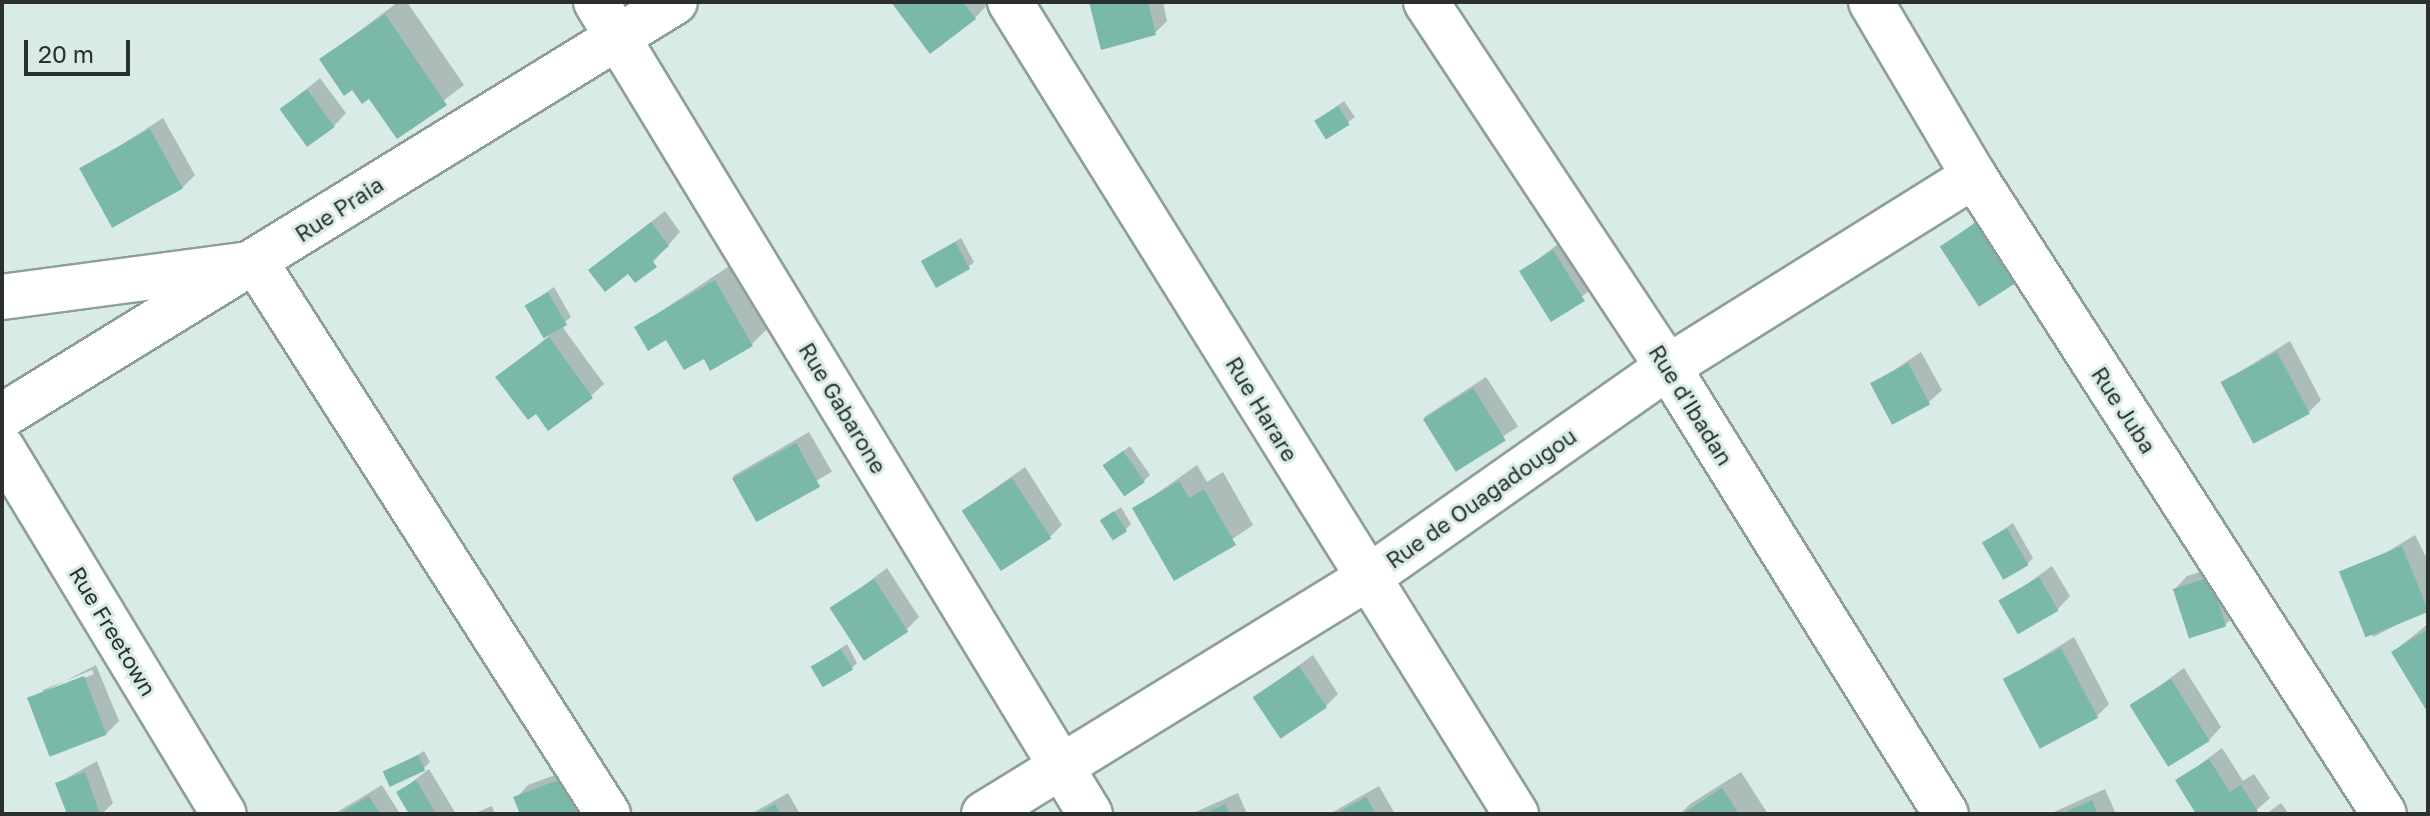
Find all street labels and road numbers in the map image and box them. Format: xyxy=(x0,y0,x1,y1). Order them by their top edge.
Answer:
street label: Rue Praia xyxy=(290,171,388,247)
street label: Rue Gabarone xyxy=(794,338,892,478)
street label: Rue d'Ibadan xyxy=(1644,340,1738,470)
street label: Rue Harare xyxy=(1221,352,1303,466)
street label: Rue Juba xyxy=(2086,362,2162,458)
street label: Rue de Ouagadougou xyxy=(1381,422,1581,574)
street label: Rue Freetown xyxy=(64,562,162,700)

